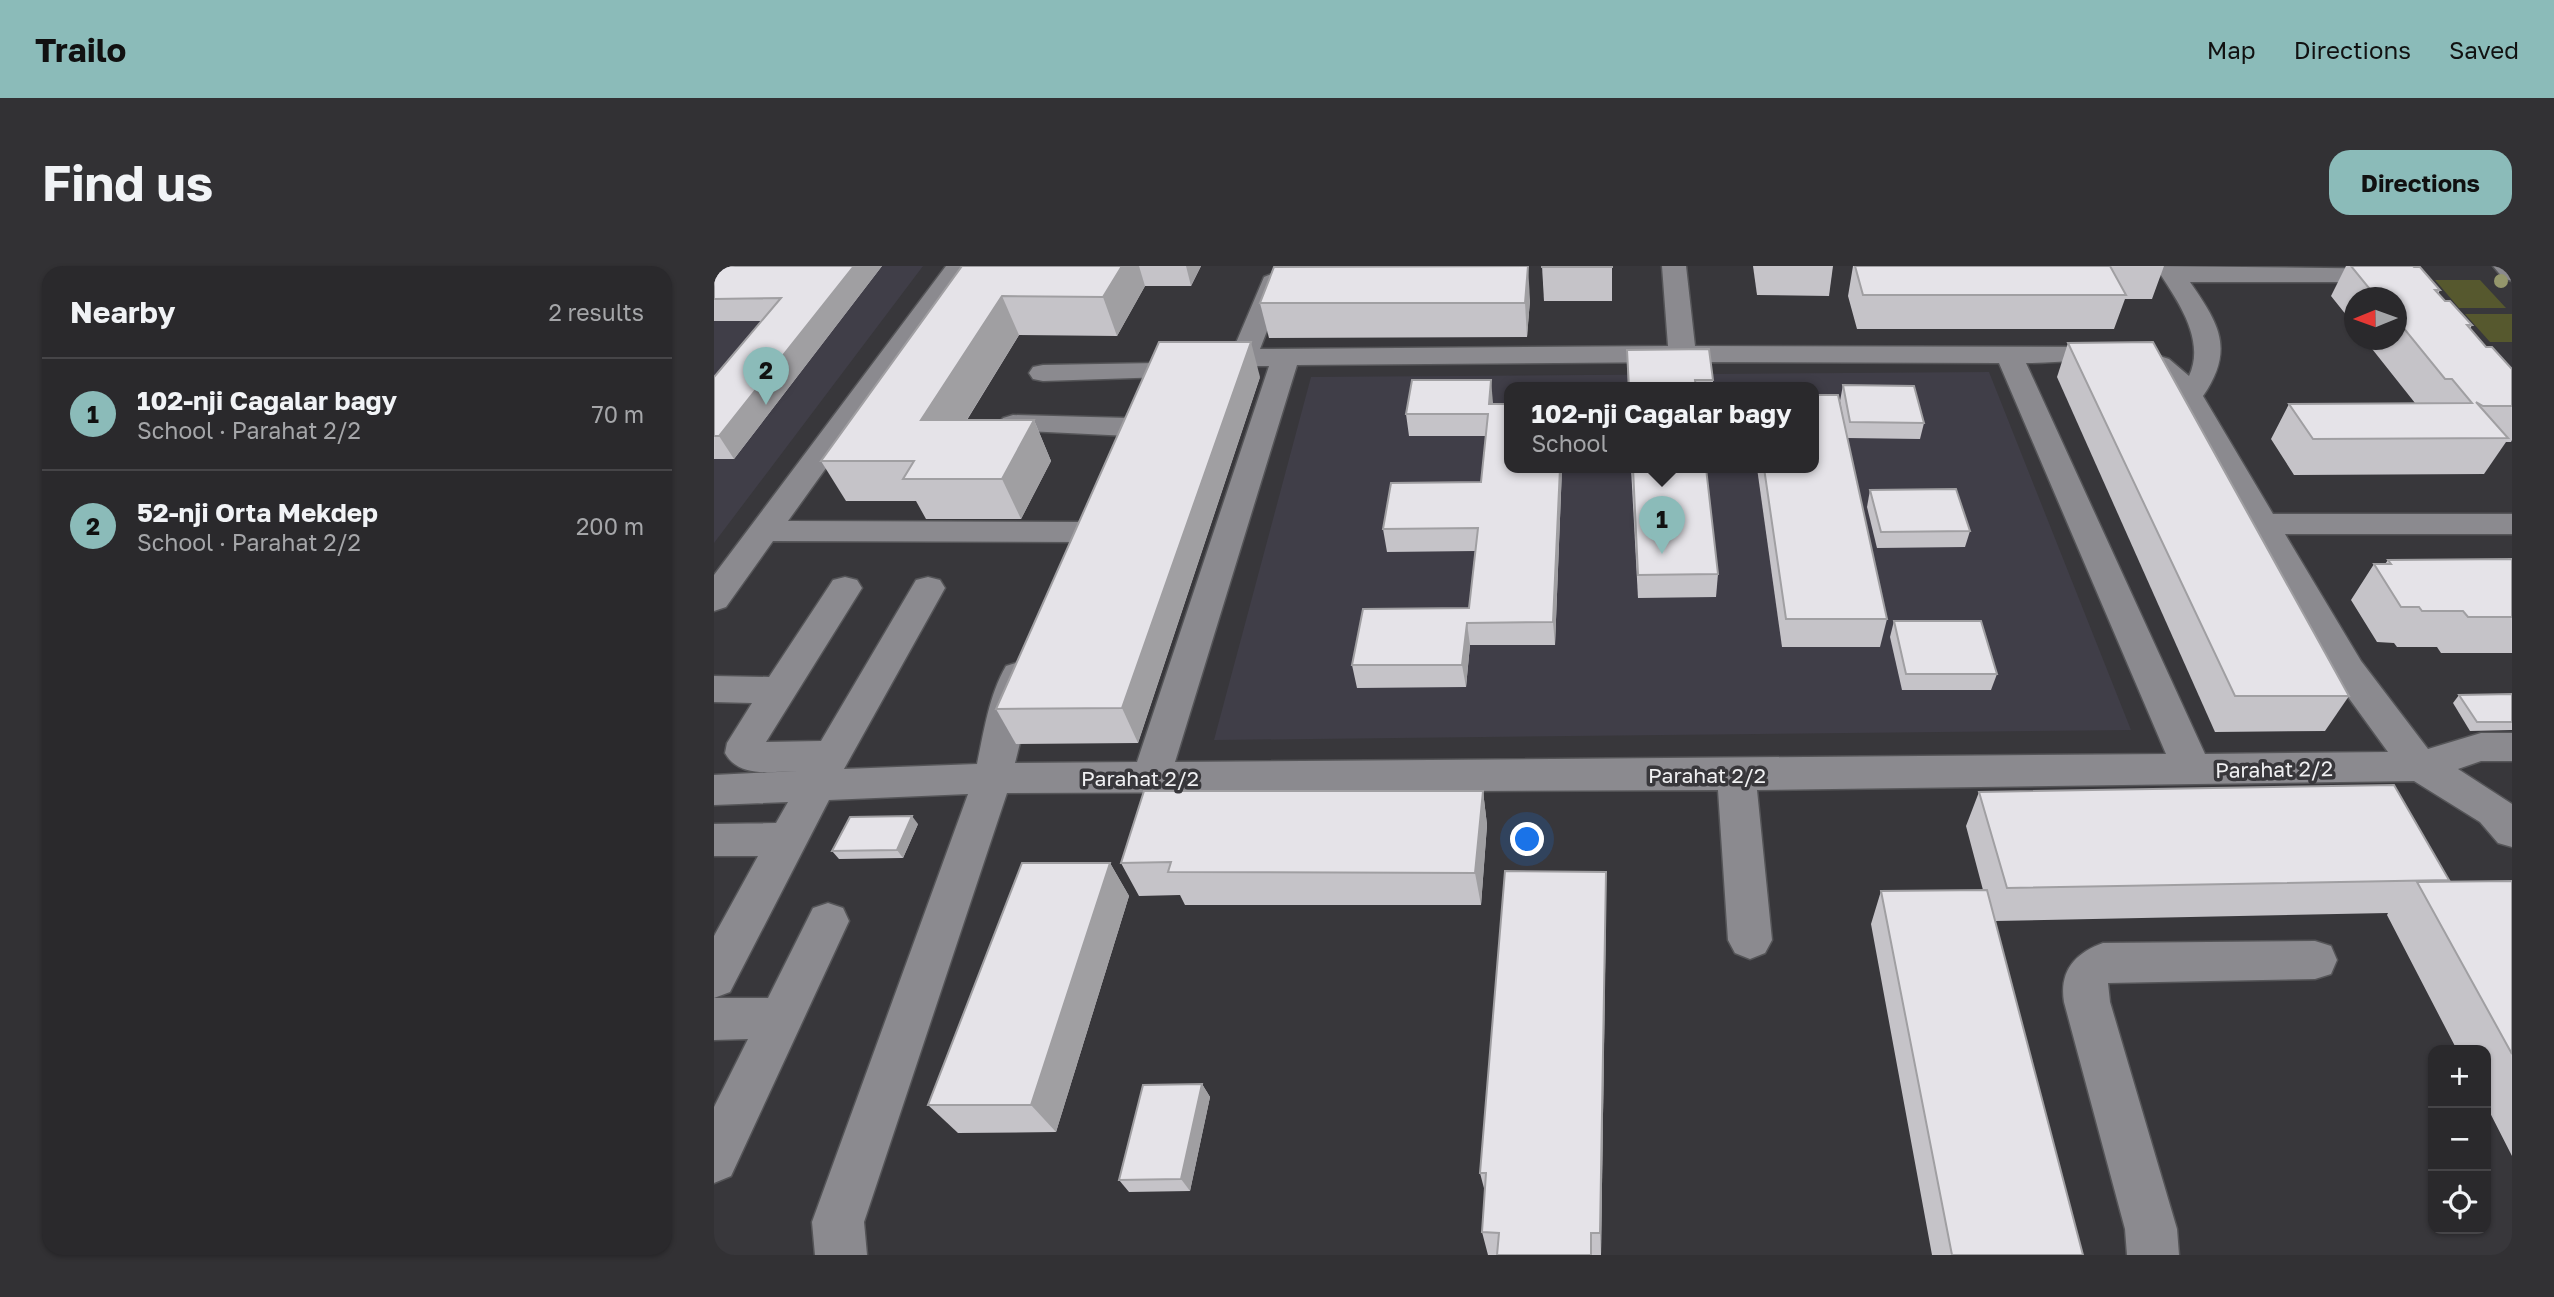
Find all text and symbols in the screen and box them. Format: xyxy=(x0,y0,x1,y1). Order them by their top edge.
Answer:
text: Trailo xyxy=(35,30,126,69)
text: Map xyxy=(2207,35,2256,64)
text: Directions xyxy=(2294,35,2411,64)
text: Saved xyxy=(2449,35,2519,64)
button: Directions xyxy=(2329,150,2512,215)
text: Find us xyxy=(42,153,213,212)
north arrow xyxy=(2344,287,2407,350)
text: Nearby xyxy=(70,294,175,330)
text: 2 results xyxy=(548,298,644,326)
pin: 2 xyxy=(743,347,789,405)
popup xyxy=(1504,382,1819,473)
text: 102-nji Cagalar bagy xyxy=(137,385,397,416)
text: 102-nji Cagalar bagy xyxy=(1531,398,1792,429)
text: 1 xyxy=(87,400,99,428)
text: 70 m xyxy=(591,400,644,428)
text: School · Parahat 2/2 xyxy=(137,416,361,444)
text: School xyxy=(1531,429,1608,457)
pin: 1 xyxy=(1639,496,1685,554)
text: 52-nji Orta Mekdep xyxy=(137,497,378,528)
text: 2 xyxy=(86,512,100,540)
text: 200 m xyxy=(576,512,644,540)
text: School · Parahat 2/2 xyxy=(137,528,361,556)
street label: Parahat 2/2 xyxy=(2215,755,2333,783)
street label: Parahat 2/2 xyxy=(1648,762,1766,788)
street label: Parahat 2/2 xyxy=(1081,765,1199,791)
your location xyxy=(1510,822,1544,856)
map controls xyxy=(2428,1045,2491,1234)
button: + xyxy=(2428,1045,2491,1108)
button: − xyxy=(2428,1108,2491,1171)
button: locate xyxy=(2428,1171,2491,1234)

